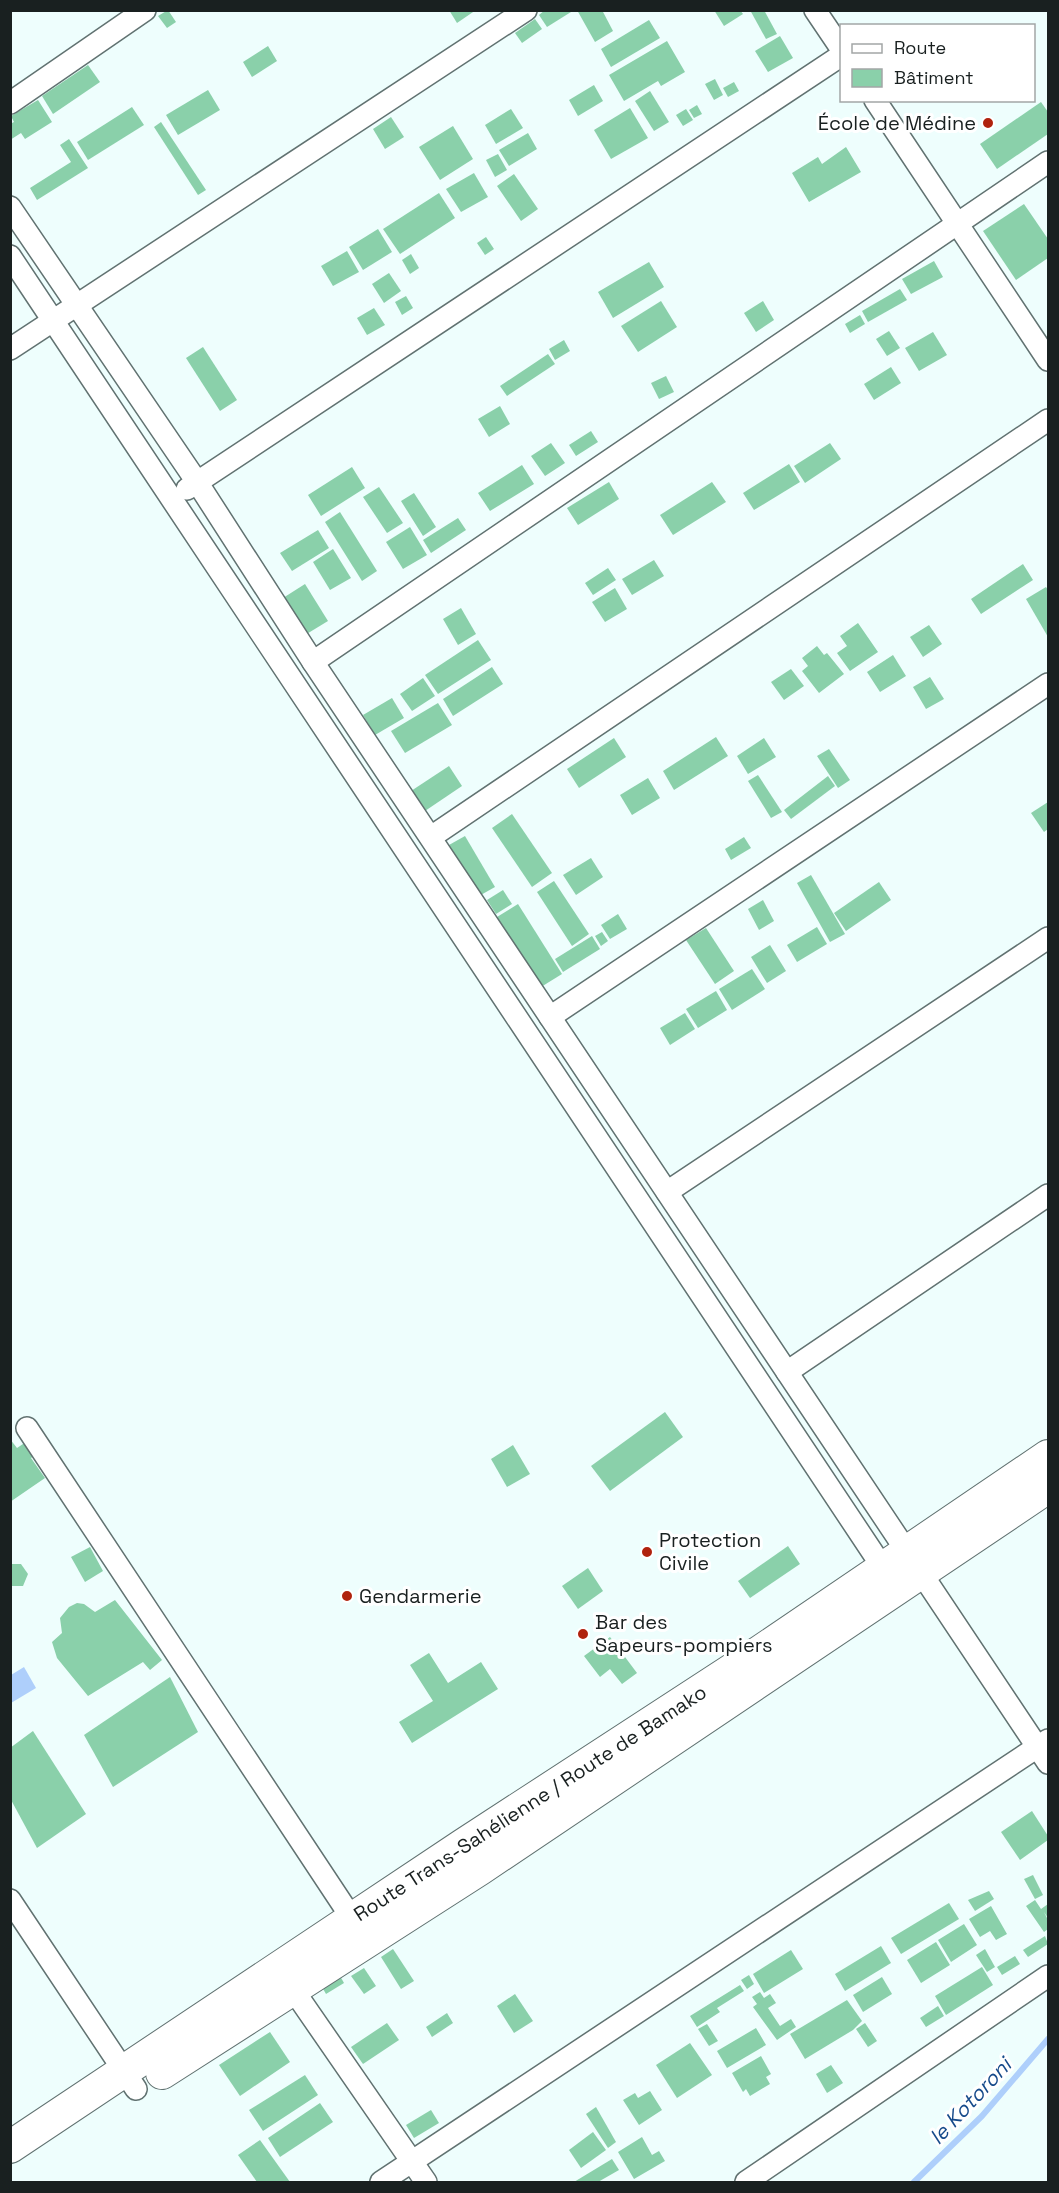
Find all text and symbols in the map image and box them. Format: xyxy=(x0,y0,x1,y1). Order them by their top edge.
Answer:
legend xyxy=(840,24,1035,102)
text: Route xyxy=(894,36,946,59)
text: Bâtiment xyxy=(894,66,974,89)
place label: École de Médine xyxy=(818,110,976,136)
marker: École de Médine xyxy=(981,116,995,130)
place label: Protection Civile xyxy=(659,1527,761,1576)
marker: Protection Civile xyxy=(640,1545,654,1559)
place label: Gendarmerie xyxy=(359,1583,482,1609)
marker: Gendarmerie xyxy=(340,1589,354,1603)
place label: Bar des Sapeurs-pompiers xyxy=(595,1609,773,1658)
marker: Bar des Sapeurs-pompiers xyxy=(576,1627,590,1641)
street label: Route Trans-Sahélienne / Route de Bamako xyxy=(349,1679,711,1927)
water label: le Kotoroni xyxy=(923,2050,1019,2150)

